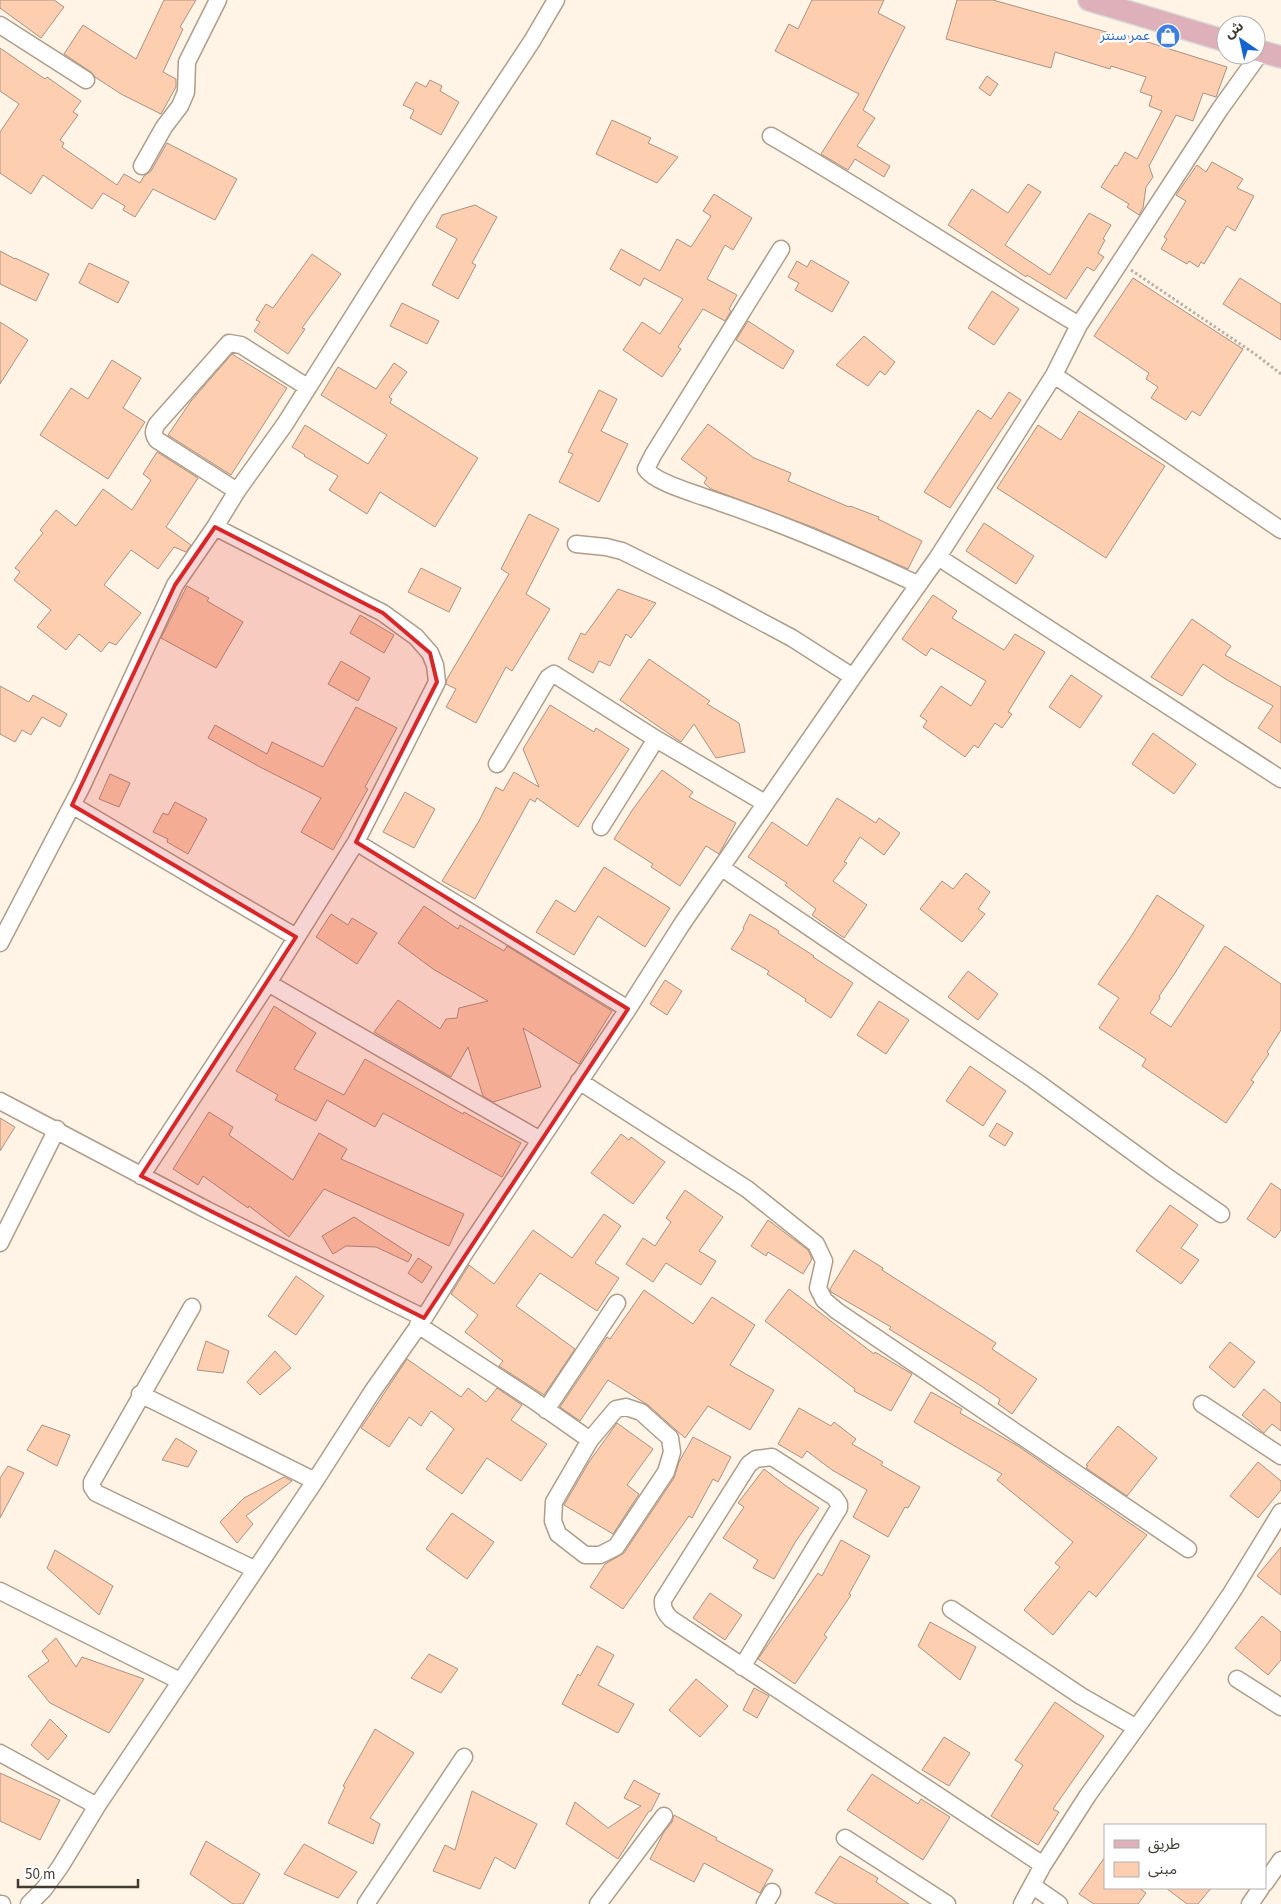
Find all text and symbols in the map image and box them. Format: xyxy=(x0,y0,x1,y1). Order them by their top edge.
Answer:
north arrow xyxy=(1216,15,1266,65)
text: ش xyxy=(1221,16,1248,44)
shop icon: عمر سنتر xyxy=(1155,23,1181,49)
place label: عمر سنتر xyxy=(1099,26,1150,46)
legend xyxy=(1104,1824,1266,1889)
text: طريق xyxy=(1148,1834,1180,1855)
scale bar xyxy=(18,1856,138,1888)
text: مبنى xyxy=(1148,1859,1177,1880)
text: 50 m xyxy=(25,1864,55,1885)

